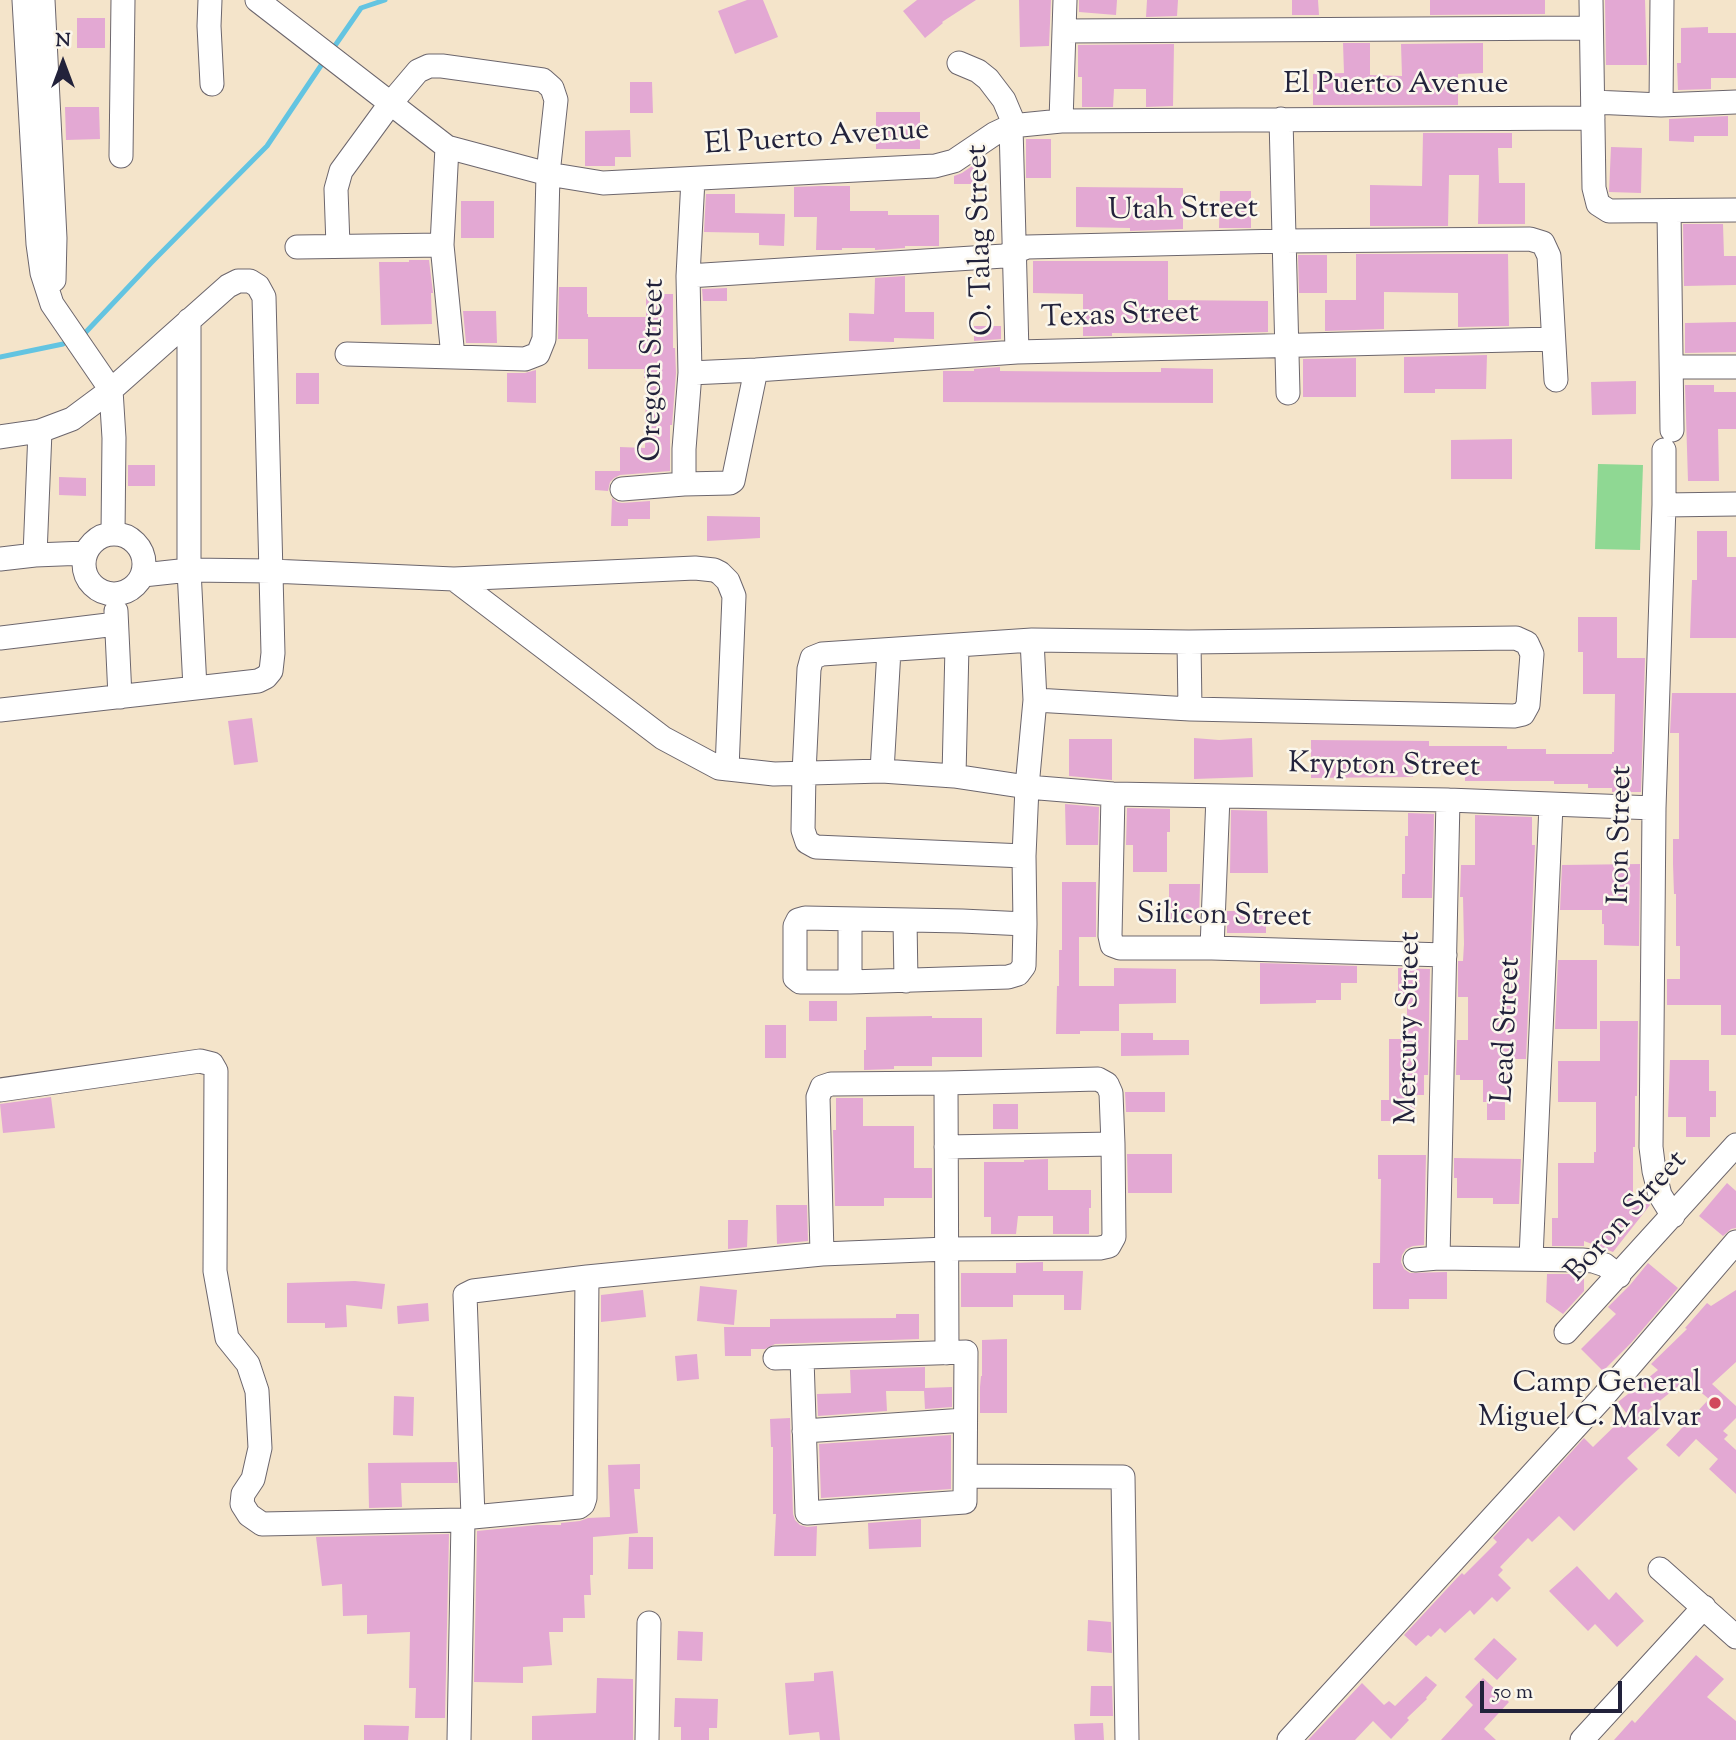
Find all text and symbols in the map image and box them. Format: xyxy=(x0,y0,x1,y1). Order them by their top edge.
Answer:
north arrow xyxy=(28,28,98,98)
text: N xyxy=(55,28,71,55)
street label: El Puerto Avenue xyxy=(1283,69,1509,105)
street label: El Puerto Avenue xyxy=(703,114,931,166)
street label: O. Talag Street xyxy=(962,144,1004,336)
street label: Utah Street xyxy=(1108,193,1258,231)
street label: Oregon Street xyxy=(635,278,675,462)
street label: Texas Street xyxy=(1040,297,1200,339)
street label: Krypton Street xyxy=(1288,748,1480,788)
street label: Iron Street xyxy=(1604,765,1642,905)
street label: Silicon Street xyxy=(1136,898,1312,938)
street label: Mercury Street xyxy=(1391,931,1431,1125)
street label: Lead Street xyxy=(1487,956,1531,1104)
street label: Boron Street xyxy=(1560,1145,1696,1291)
place label: Camp General Miguel C. Malvar xyxy=(1478,1368,1701,1438)
marker: Camp General Miguel C. Malvar xyxy=(1707,1395,1723,1411)
scale bar xyxy=(1484,1666,1626,1710)
text: 50 m xyxy=(1493,1678,1533,1708)

